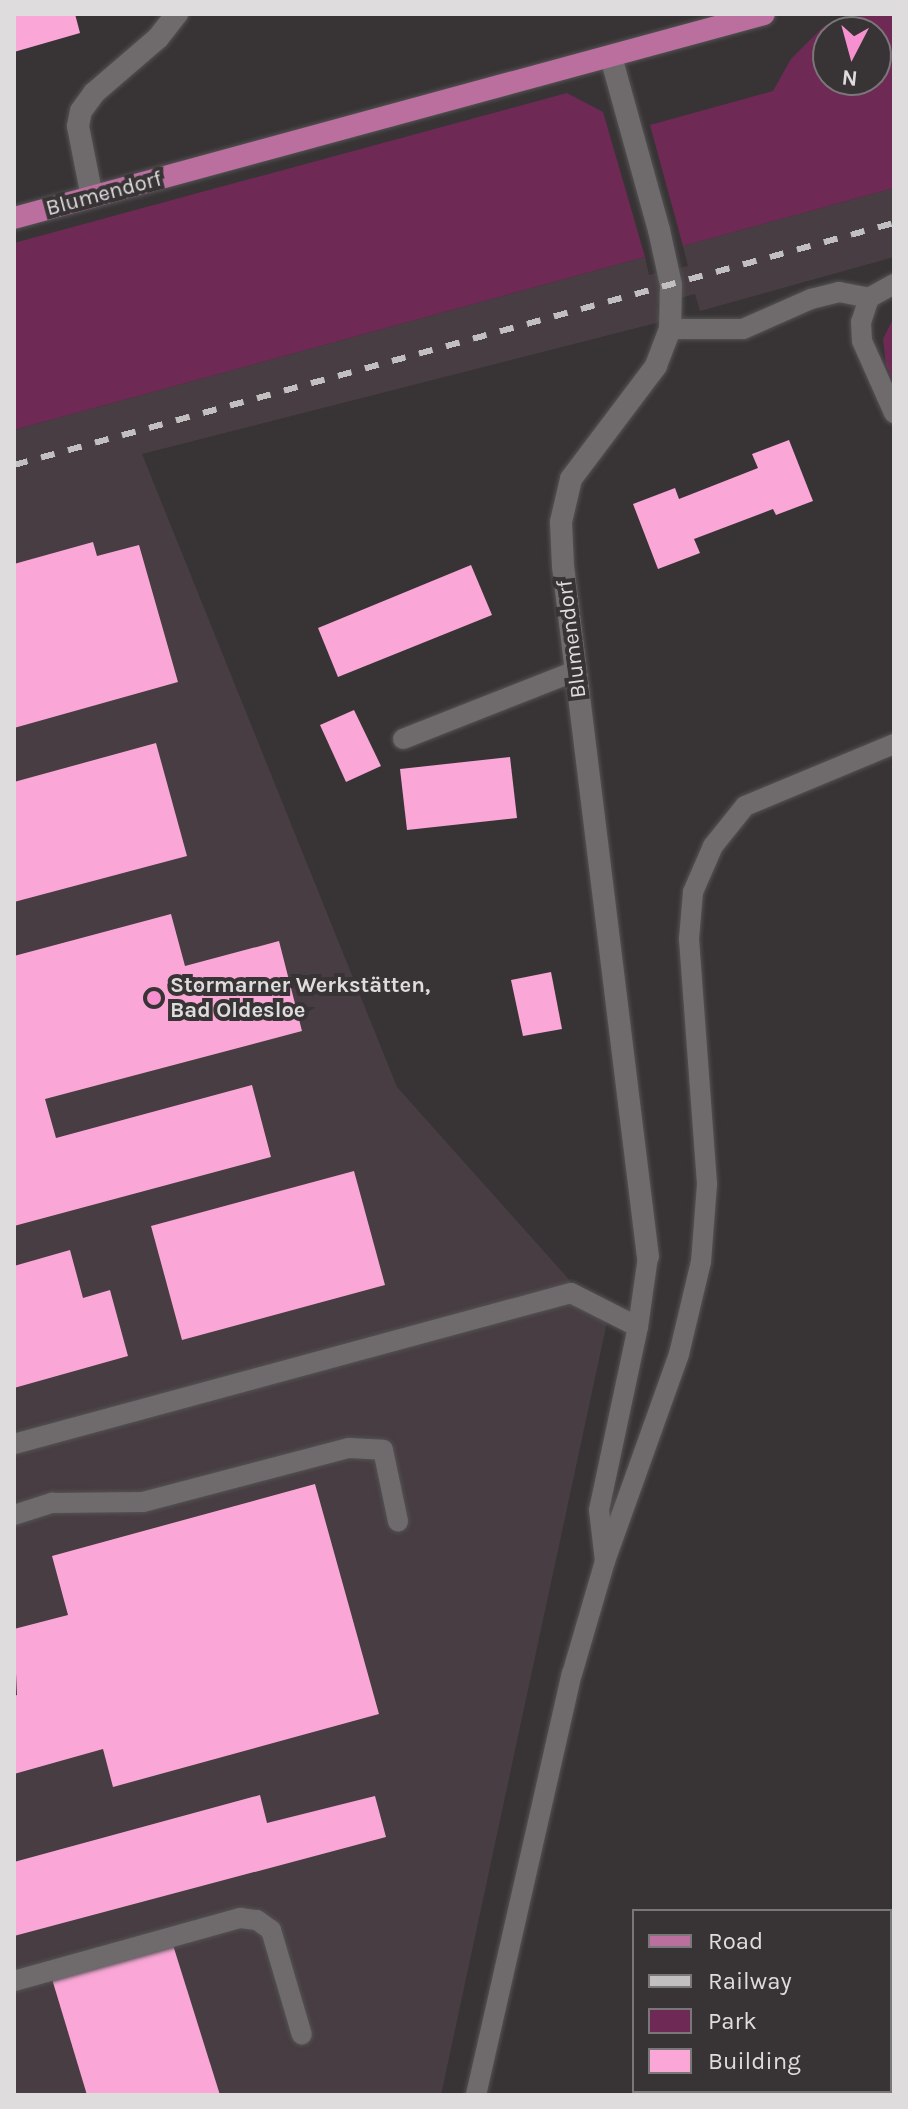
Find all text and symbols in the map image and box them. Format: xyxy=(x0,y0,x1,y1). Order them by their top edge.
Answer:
north arrow xyxy=(812,16,892,96)
text: N xyxy=(840,64,859,92)
street label: Blumendorf xyxy=(43,166,165,222)
street label: Blumendorf xyxy=(552,578,592,700)
place label: Stormarner Werkstätten, Bad Oldesloe xyxy=(170,972,430,1024)
marker: Stormarner Werkstätten, Bad Oldesloe xyxy=(145,989,163,1007)
legend xyxy=(632,1909,892,2093)
text: Road xyxy=(708,1927,763,1955)
text: Railway xyxy=(708,1967,792,1995)
text: Park xyxy=(708,2007,757,2035)
text: Building xyxy=(708,2047,801,2075)

